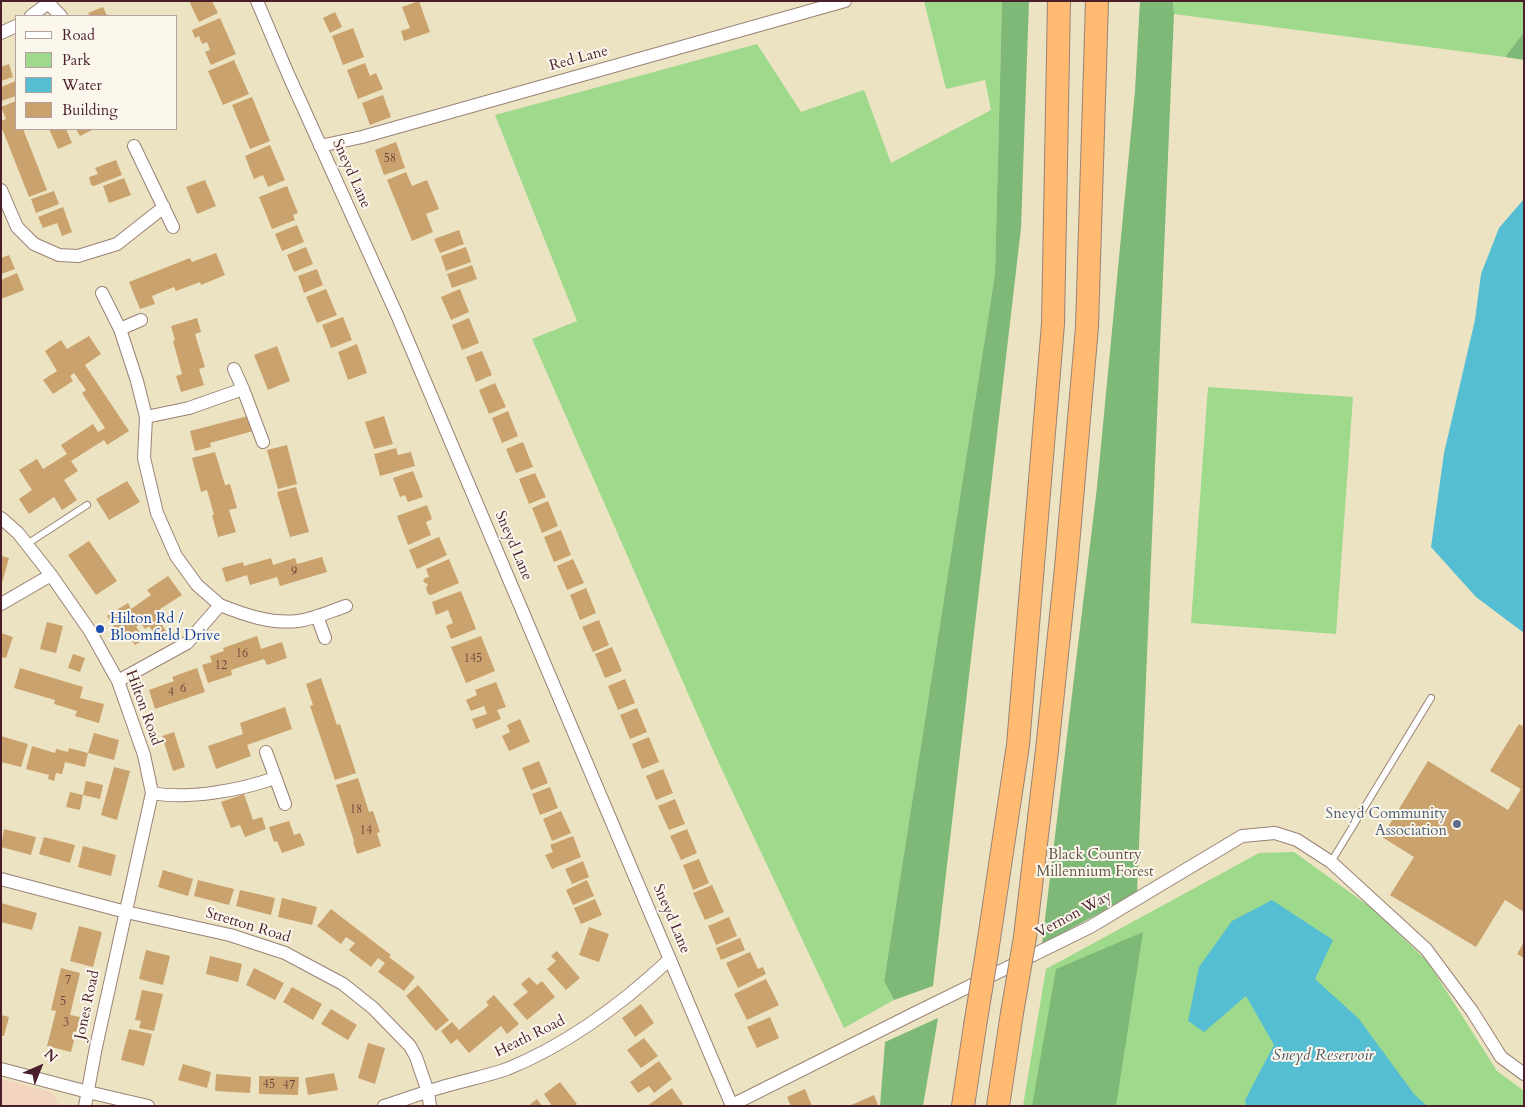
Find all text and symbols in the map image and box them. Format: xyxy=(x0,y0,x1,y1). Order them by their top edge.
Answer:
legend xyxy=(15,15,178,130)
text: Road xyxy=(62,25,95,45)
street label: Red Lane xyxy=(548,43,610,75)
text: Park xyxy=(62,50,91,70)
text: Water xyxy=(62,75,102,95)
text: Building xyxy=(62,100,118,120)
street label: Sneyd Lane xyxy=(328,137,374,211)
house number: 58 xyxy=(384,152,396,166)
street label: Sneyd Lane xyxy=(490,509,536,583)
house number: 9 xyxy=(291,565,297,579)
place label: Hilton Rd / Bloomfield Drive xyxy=(110,611,220,646)
marker: Hilton Rd / Bloomfield Drive xyxy=(94,623,106,635)
house number: 16 xyxy=(236,647,248,661)
house number: 145 xyxy=(464,652,482,666)
house number: 12 xyxy=(215,659,227,673)
street label: Hilton Road xyxy=(121,668,165,748)
house number: 6 xyxy=(180,682,186,696)
house number: 4 xyxy=(168,686,174,700)
house number: 18 xyxy=(350,803,362,817)
place label: Sneyd Community Association xyxy=(1326,806,1447,841)
marker: Sneyd Community Association xyxy=(1451,818,1463,830)
house number: 14 xyxy=(360,824,372,838)
park label: Black Country Millennium Forest xyxy=(1036,847,1154,882)
street label: Sneyd Lane xyxy=(648,882,694,956)
street label: Vernon Way xyxy=(1033,887,1115,943)
street label: Stretton Road xyxy=(203,905,293,947)
street label: Jones Road xyxy=(72,969,104,1041)
house number: 7 xyxy=(65,974,71,988)
house number: 5 xyxy=(60,995,66,1009)
street label: Heath Road xyxy=(492,1012,568,1062)
house number: 3 xyxy=(63,1016,69,1030)
north arrow xyxy=(15,1042,65,1092)
text: N xyxy=(40,1045,62,1067)
water label: Sneyd Reservoir xyxy=(1272,1046,1374,1066)
house number: 45 xyxy=(263,1078,275,1092)
house number: 47 xyxy=(283,1079,295,1093)

